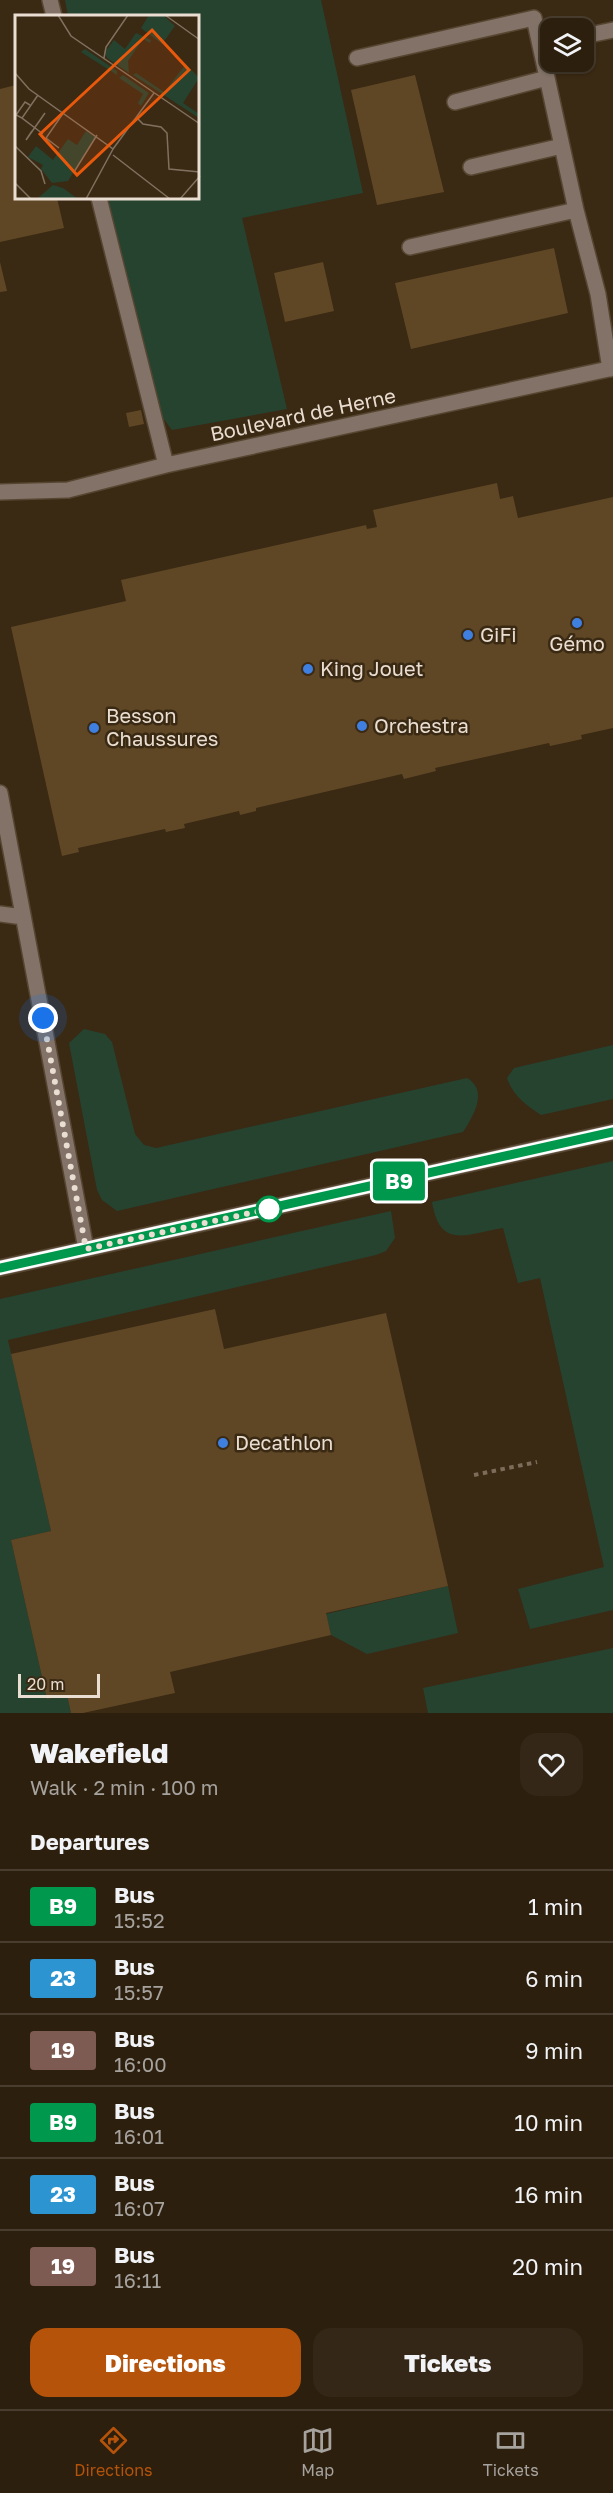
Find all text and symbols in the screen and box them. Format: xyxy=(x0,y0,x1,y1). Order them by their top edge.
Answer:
inset map xyxy=(15,15,200,200)
map controls xyxy=(540,18,594,72)
button: layers xyxy=(540,18,594,72)
street label: Boulevard de Herne xyxy=(208,383,398,445)
marker: Gémo xyxy=(570,616,584,630)
place label: GiFi xyxy=(480,622,517,646)
marker: GiFi xyxy=(461,628,475,642)
place label: Gémo xyxy=(549,631,605,655)
place label: King Jouet xyxy=(320,656,424,680)
marker: King Jouet xyxy=(301,662,315,676)
place label: Besson Chaussures xyxy=(106,703,218,750)
place label: Orchestra xyxy=(374,713,469,737)
marker: Orchestra xyxy=(355,719,369,733)
marker: Besson Chaussures xyxy=(87,721,101,735)
your location xyxy=(28,1003,58,1033)
line badge: B9 xyxy=(372,1162,426,1200)
text: B9 xyxy=(385,1168,413,1194)
unlabelled marker xyxy=(256,1196,282,1222)
place label: Decathlon xyxy=(235,1430,333,1454)
marker: Decathlon xyxy=(216,1436,230,1450)
scale bar xyxy=(18,1671,100,1698)
text: 20 m xyxy=(27,1674,64,1694)
button: heart xyxy=(520,1733,583,1796)
text: Wakefield xyxy=(30,1736,168,1769)
text: Walk · 2 min · 100 m xyxy=(30,1775,219,1799)
text: Departures xyxy=(30,1828,149,1855)
text: Bus xyxy=(114,1881,155,1908)
text: B9 xyxy=(49,1893,77,1919)
text: 1 min xyxy=(528,1893,583,1920)
text: 15:52 xyxy=(114,1908,165,1932)
text: Bus xyxy=(114,1953,155,1980)
text: 23 xyxy=(50,1965,76,1991)
text: 6 min xyxy=(525,1965,583,1992)
text: 15:57 xyxy=(114,1980,164,2004)
text: Bus xyxy=(114,2025,155,2052)
text: 19 xyxy=(51,2037,75,2063)
text: 9 min xyxy=(525,2037,583,2064)
text: 16:00 xyxy=(114,2052,167,2076)
text: Bus xyxy=(114,2097,155,2124)
text: B9 xyxy=(49,2109,77,2135)
text: 10 min xyxy=(514,2109,583,2136)
text: 16:01 xyxy=(114,2124,164,2148)
text: Bus xyxy=(114,2169,155,2196)
text: 23 xyxy=(50,2181,76,2207)
text: 16 min xyxy=(515,2181,583,2208)
text: 16:07 xyxy=(114,2196,165,2220)
text: Bus xyxy=(114,2241,155,2268)
text: 19 xyxy=(51,2253,75,2279)
text: 20 min xyxy=(512,2253,583,2280)
text: 16:11 xyxy=(114,2268,161,2292)
button: Directions xyxy=(30,2328,301,2397)
button: Tickets xyxy=(313,2328,583,2397)
tab: Directions xyxy=(74,2424,153,2480)
tab: Map xyxy=(301,2424,334,2480)
tab: Tickets xyxy=(483,2424,539,2480)

